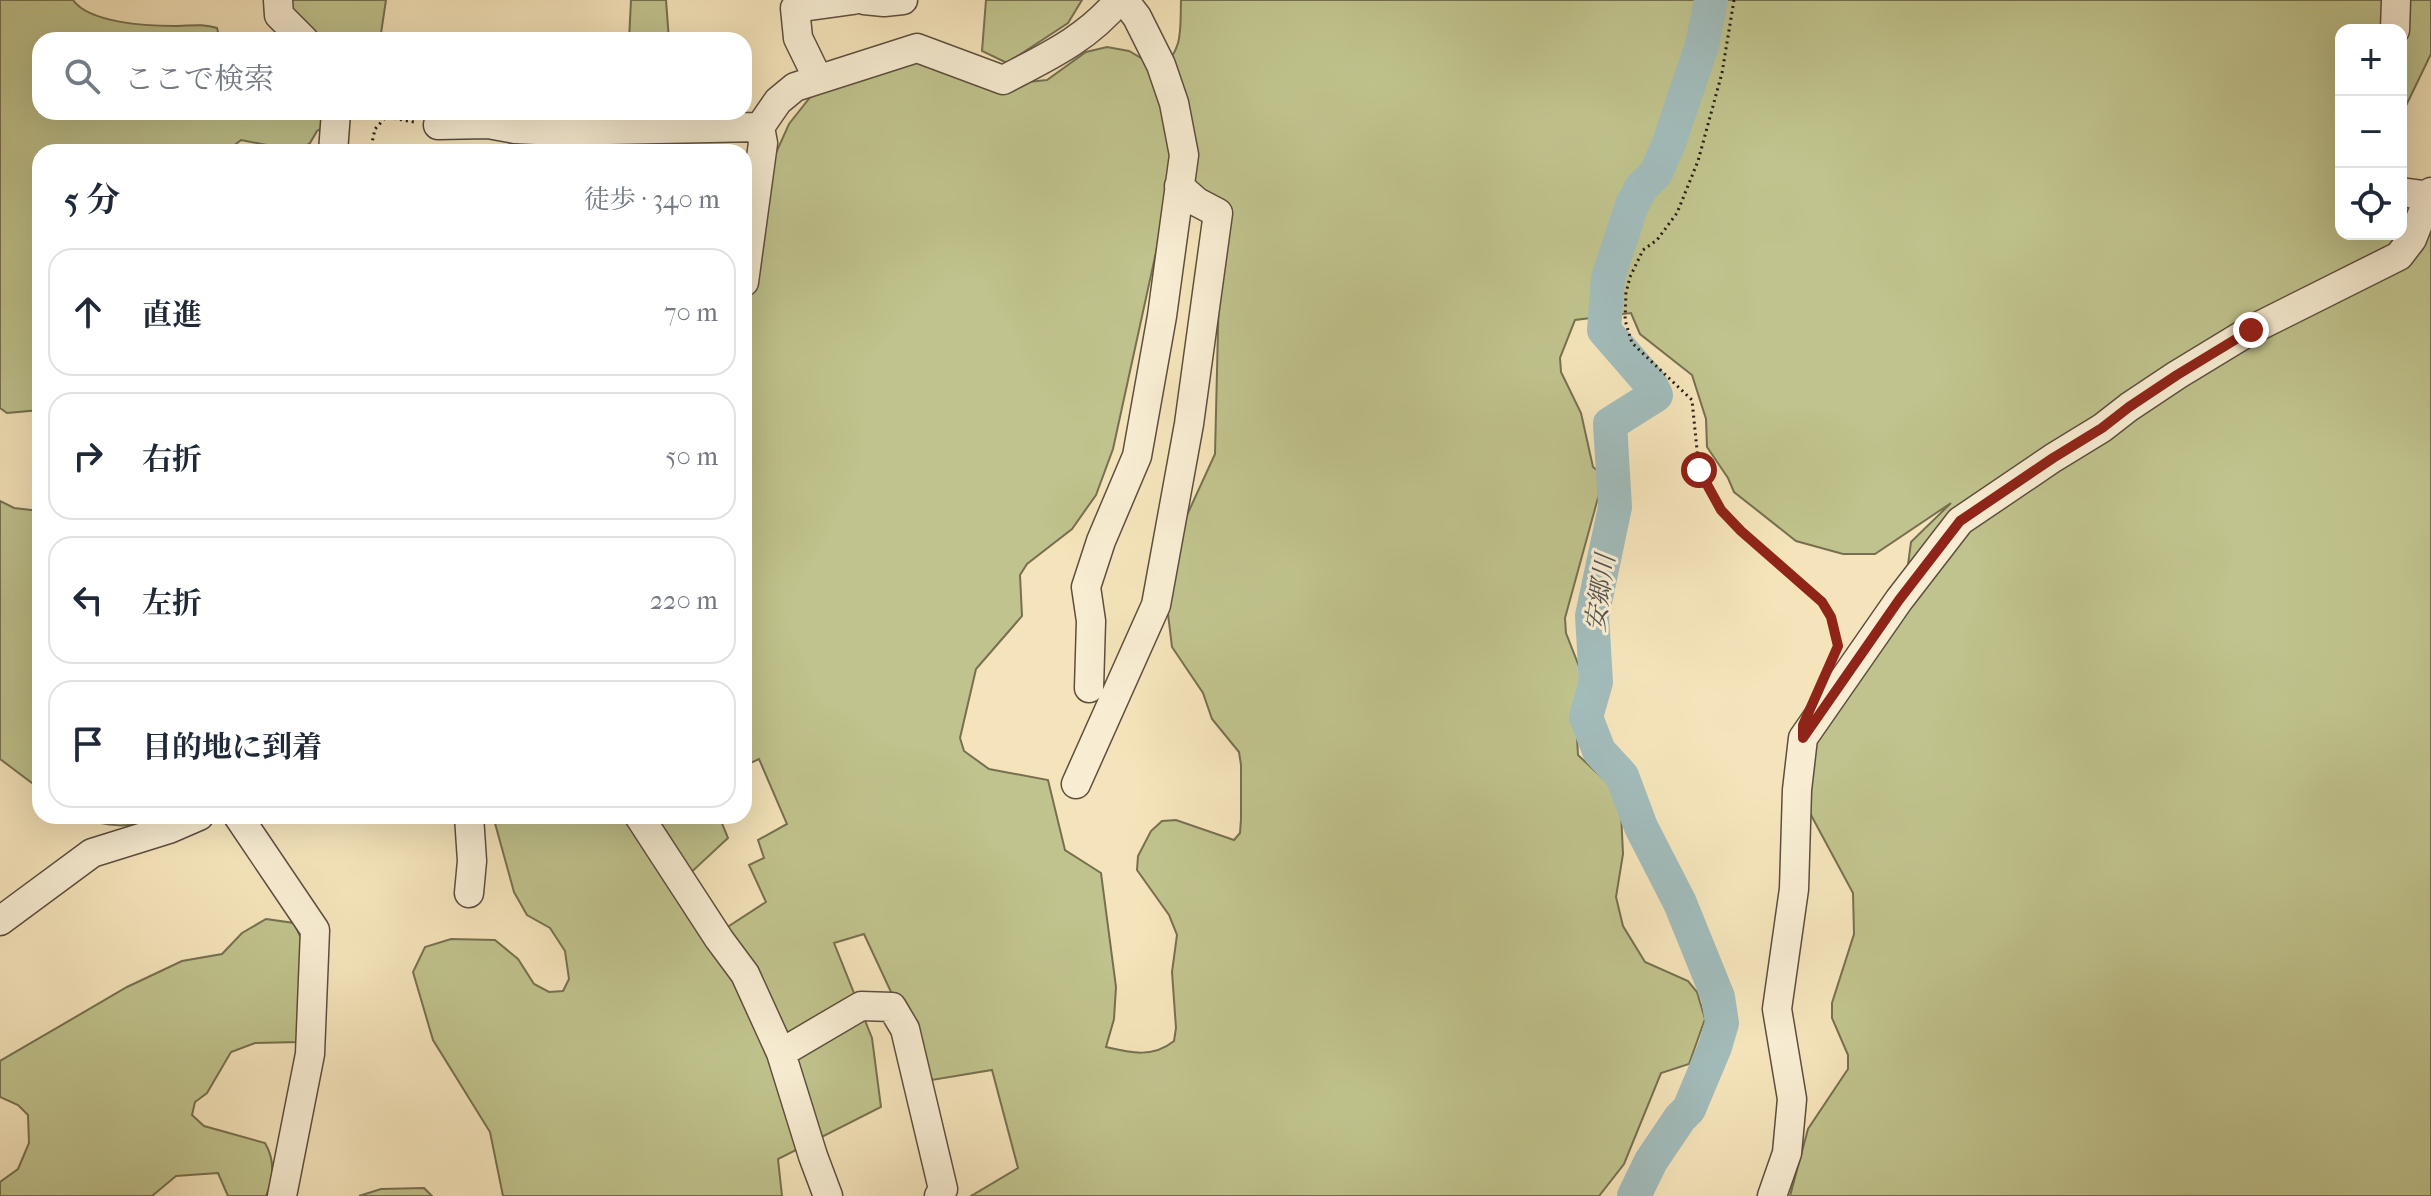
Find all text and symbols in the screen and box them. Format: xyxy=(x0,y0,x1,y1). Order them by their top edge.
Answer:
map controls xyxy=(2335,24,2407,240)
button: + xyxy=(2335,24,2407,96)
search box xyxy=(32,32,752,120)
icon: search xyxy=(60,54,104,98)
text: ここで検索 xyxy=(124,62,274,97)
button: − xyxy=(2335,96,2407,168)
button: locate xyxy=(2335,168,2407,240)
text: 5 分 xyxy=(64,180,120,220)
text: 徒歩 · 340 m xyxy=(584,184,720,215)
icon: ahead xyxy=(66,290,110,334)
text: 70 m xyxy=(664,297,718,328)
text: 直進 xyxy=(142,298,202,333)
route end xyxy=(2233,312,2269,348)
icon: right xyxy=(66,434,110,478)
text: 50 m xyxy=(665,441,718,472)
text: 右折 xyxy=(142,442,202,477)
route start xyxy=(1681,452,1717,488)
water label: 安郷川 xyxy=(1580,549,1622,634)
icon: left xyxy=(66,578,110,622)
text: 220 m xyxy=(650,585,718,616)
text: 左折 xyxy=(142,586,202,621)
icon: arrive xyxy=(66,722,110,766)
text: 目的地に到着 xyxy=(142,730,322,765)

